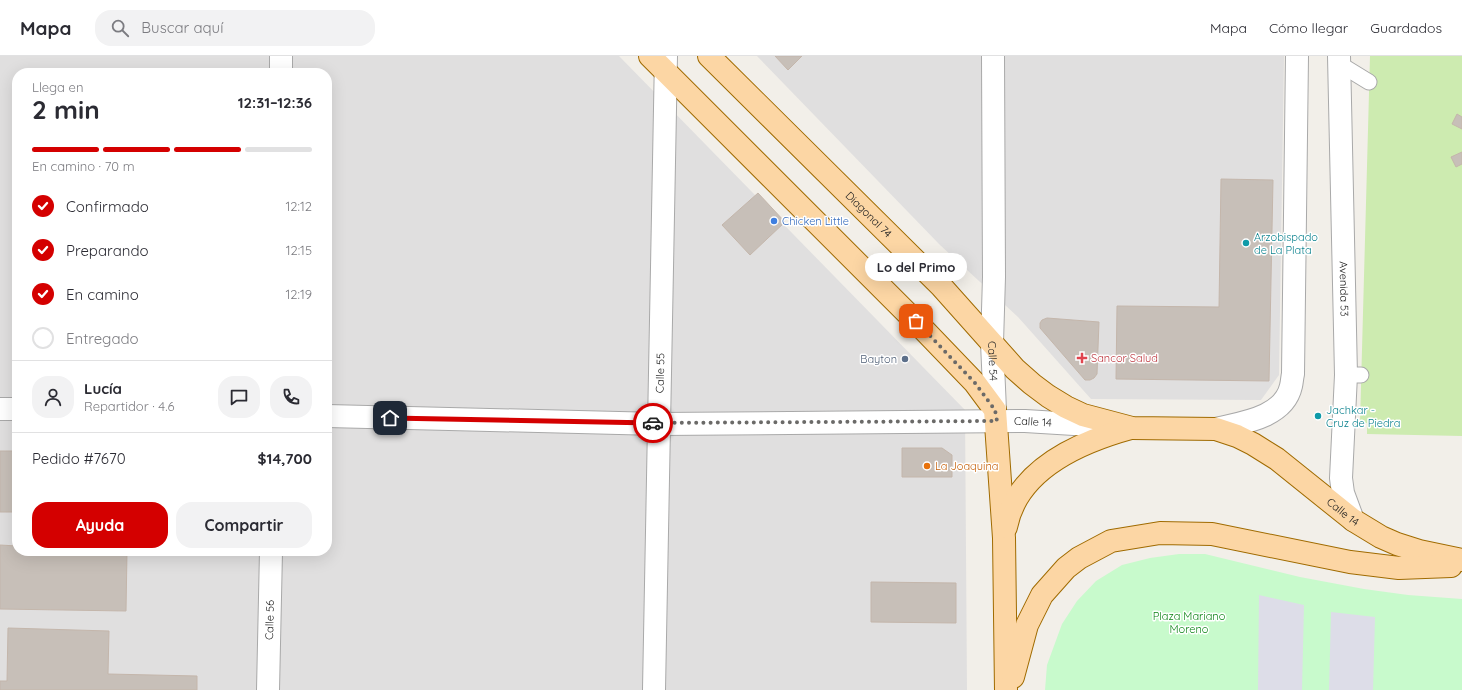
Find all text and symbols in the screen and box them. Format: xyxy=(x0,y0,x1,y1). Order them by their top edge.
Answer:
search box xyxy=(95,10,375,46)
text: Mapa xyxy=(20,16,71,40)
icon: search xyxy=(109,17,131,39)
text: Buscar aquí xyxy=(141,18,223,37)
text: Mapa xyxy=(1210,19,1247,37)
text: Cómo llegar xyxy=(1269,19,1348,37)
text: Guardados xyxy=(1370,19,1442,37)
text: Llega en xyxy=(32,79,83,95)
text: 2 min xyxy=(32,93,100,126)
text: 12:31–12:36 xyxy=(238,93,312,112)
text: En camino · 70 m xyxy=(32,158,135,174)
street label: Diagonal 74 xyxy=(843,188,895,241)
icon: check xyxy=(32,195,54,217)
text: Confirmado xyxy=(66,197,149,216)
text: 12:12 xyxy=(286,198,312,214)
place label: Chicken Little xyxy=(782,214,849,228)
marker: Chicken Little xyxy=(769,216,779,226)
place label: Arzobispado de La Plata xyxy=(1254,230,1318,257)
marker: Arzobispado de La Plata xyxy=(1241,238,1251,248)
icon: check xyxy=(32,239,54,261)
text: Preparando xyxy=(66,241,149,260)
text: 12:15 xyxy=(286,242,312,258)
callout: Lo del Primo xyxy=(865,253,967,281)
text: Lo del Primo xyxy=(877,259,955,275)
street label: Avenida 53 xyxy=(1337,261,1352,317)
icon: check xyxy=(32,283,54,305)
text: En camino xyxy=(66,285,139,304)
text: 12:19 xyxy=(285,286,312,302)
pin xyxy=(899,304,933,338)
icon: bag xyxy=(905,310,927,332)
text: Entregado xyxy=(66,329,139,348)
street label: Calle 54 xyxy=(985,341,1001,381)
place label: Sancor Salud xyxy=(1091,351,1158,365)
place label: Bayton xyxy=(860,352,897,366)
marker: Sancor Salud xyxy=(1076,352,1088,364)
street label: Calle 55 xyxy=(653,353,667,393)
marker: Bayton xyxy=(900,354,910,364)
button: person xyxy=(32,376,74,418)
button: chat xyxy=(218,376,260,418)
button: phone xyxy=(270,376,312,418)
text: Lucía xyxy=(84,379,122,398)
text: Repartidor · 4.6 xyxy=(84,398,175,414)
pin xyxy=(373,401,407,435)
courier xyxy=(633,403,673,443)
place label: Jachkar - Cruz de Piedra xyxy=(1326,403,1400,430)
icon: home xyxy=(379,407,401,429)
marker: Jachkar - Cruz de Piedra xyxy=(1313,411,1323,421)
icon: car xyxy=(642,412,664,434)
street label: Calle 14 xyxy=(1014,414,1052,430)
text: Pedido #7670 xyxy=(32,449,126,468)
text: $14,700 xyxy=(258,449,312,468)
place label: La Joaquina xyxy=(935,459,998,473)
marker: La Joaquina xyxy=(922,461,932,471)
street label: Calle 14 xyxy=(1324,495,1362,529)
button: Ayuda xyxy=(32,502,168,548)
button: Compartir xyxy=(176,502,312,548)
street label: Calle 56 xyxy=(262,600,277,640)
park label: Plaza Mariano Moreno xyxy=(1153,609,1226,636)

